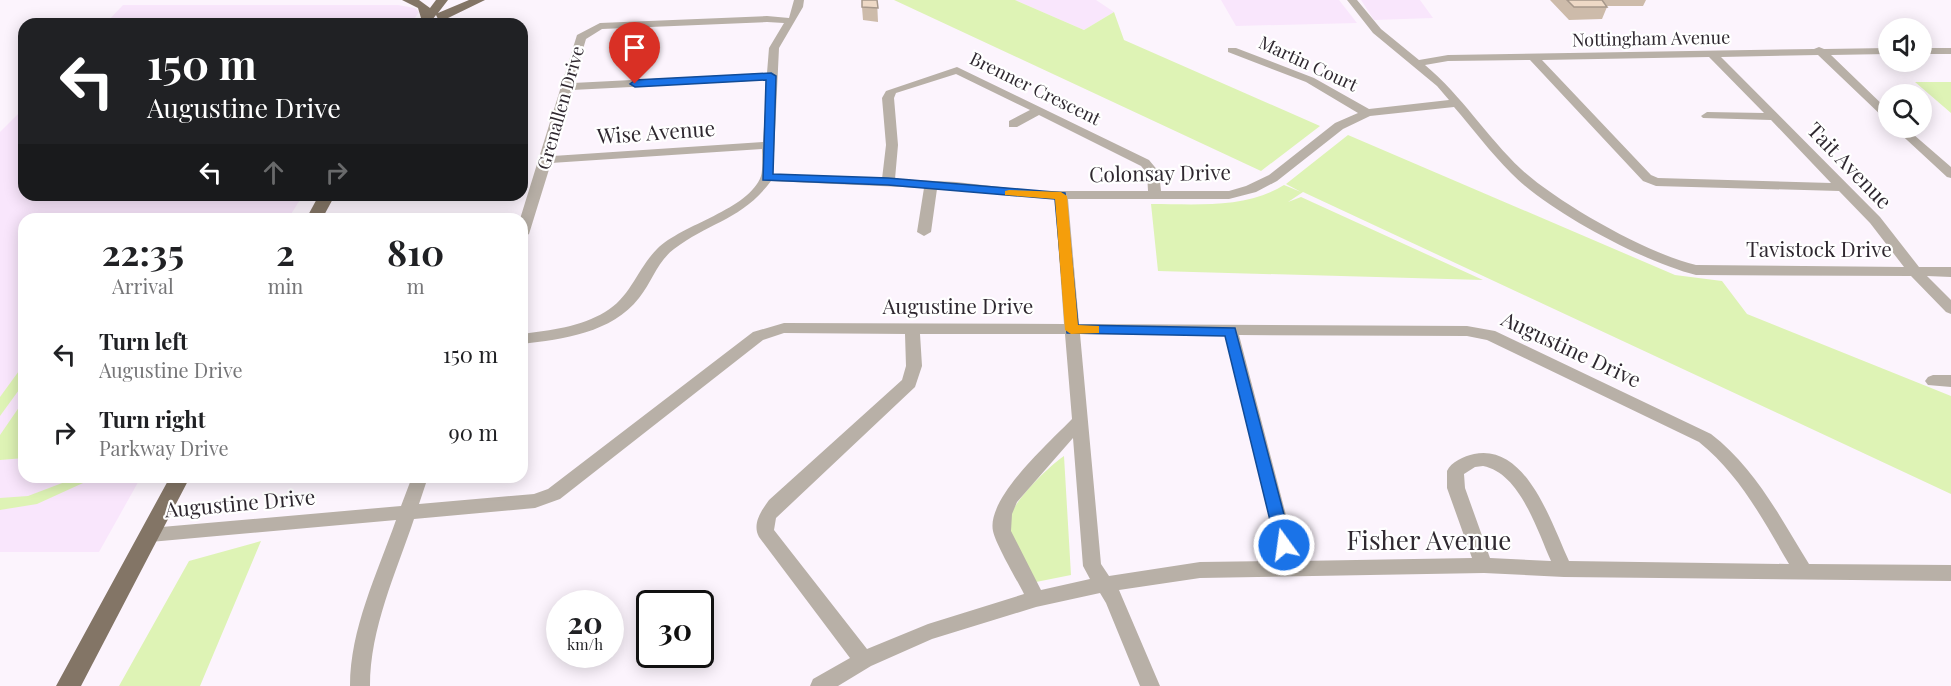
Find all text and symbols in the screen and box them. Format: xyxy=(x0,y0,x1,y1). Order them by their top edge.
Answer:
map controls xyxy=(1878,18,1932,138)
button: sound xyxy=(1878,18,1932,72)
pin xyxy=(609,22,660,84)
street label: Nottingham Avenue xyxy=(1572,25,1730,51)
street label: Martin Court xyxy=(1255,30,1362,97)
icon: arrive xyxy=(618,31,651,64)
text: 150 m xyxy=(147,35,257,91)
icon: left xyxy=(48,42,126,120)
street label: Grenallen Drive xyxy=(531,43,589,172)
street label: Brenner Crescent xyxy=(966,46,1105,130)
button: search xyxy=(1878,84,1932,138)
text: Augustine Drive xyxy=(147,89,341,125)
street label: Wise Avenue xyxy=(595,113,716,149)
street label: Tait Avenue xyxy=(1802,115,1899,214)
icon: left xyxy=(194,156,227,189)
icon: ahead xyxy=(257,156,290,189)
icon: right xyxy=(320,156,353,189)
street label: Colonsay Drive xyxy=(1089,157,1231,187)
text: 22:35 xyxy=(102,227,184,275)
text: 2 xyxy=(276,227,295,275)
text: 810 xyxy=(387,227,444,275)
street label: Tavistock Drive xyxy=(1746,234,1892,262)
text: Arrival xyxy=(112,272,174,299)
text: min xyxy=(268,272,303,299)
text: m xyxy=(407,272,425,299)
street label: Augustine Drive xyxy=(882,291,1033,319)
street label: Augustine Drive xyxy=(1497,303,1646,393)
text: Turn left xyxy=(99,326,188,356)
icon: left xyxy=(48,338,81,371)
text: 150 m xyxy=(443,339,498,369)
text: Augustine Drive xyxy=(99,356,243,383)
text: Turn right xyxy=(99,404,205,434)
icon: right xyxy=(48,416,81,449)
text: 90 m xyxy=(449,417,498,447)
text: Parkway Drive xyxy=(99,434,229,461)
street label: Augustine Drive xyxy=(162,481,316,523)
position arrow xyxy=(1252,513,1316,577)
street label: Fisher Avenue xyxy=(1347,522,1511,557)
speed limit sign: 30 xyxy=(636,590,714,668)
text: 20 xyxy=(567,602,603,642)
text: km/h xyxy=(567,634,603,654)

